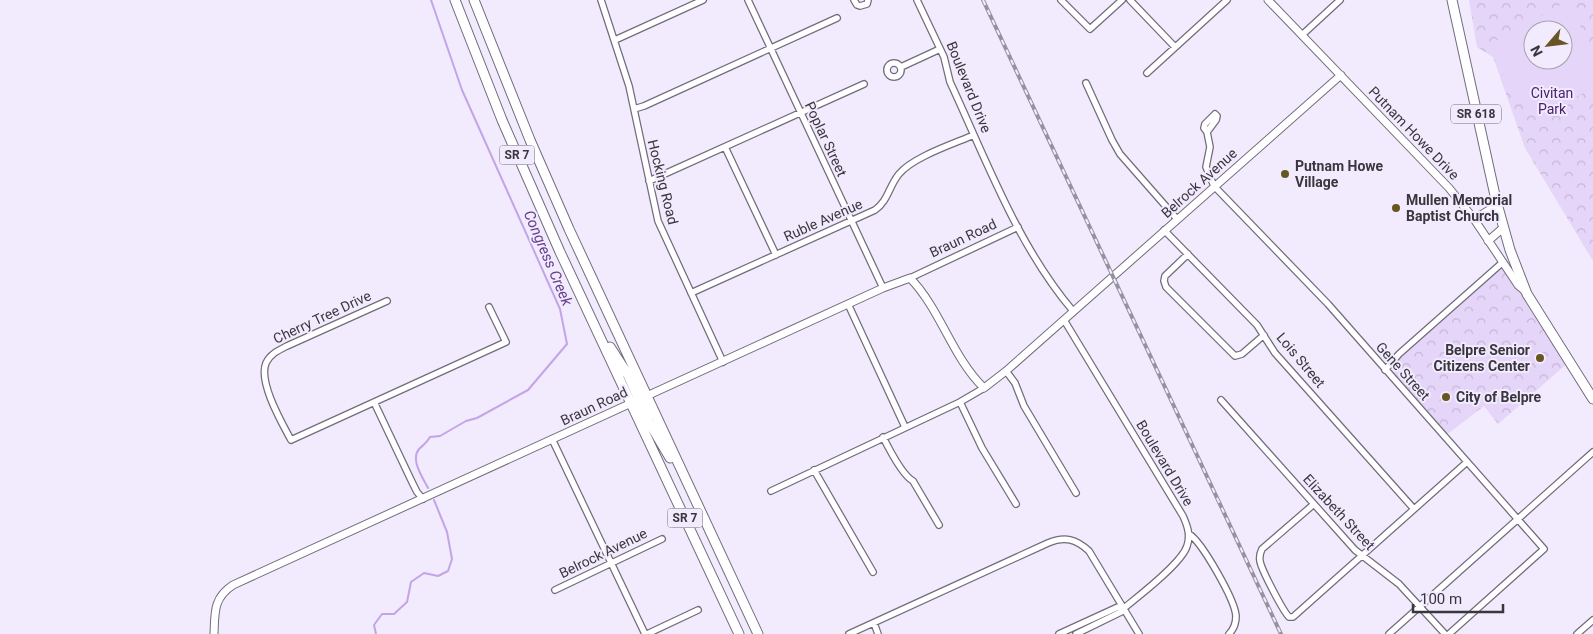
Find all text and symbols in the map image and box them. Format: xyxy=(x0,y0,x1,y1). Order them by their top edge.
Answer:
north arrow xyxy=(1523,20,1573,70)
street label: Boulevard Drive xyxy=(943,39,995,135)
text: N xyxy=(1527,43,1546,59)
street label: Putnam Howe Drive xyxy=(1365,83,1463,183)
park label: Civitan Park xyxy=(1531,85,1573,117)
street label: Poplar Street xyxy=(802,99,850,179)
road number: SR 618 xyxy=(1451,105,1501,124)
street label: Hocking Road xyxy=(645,138,681,226)
street label: Belrock Avenue xyxy=(1158,145,1240,221)
road number: SR 7 xyxy=(500,146,534,164)
place label: Putnam Howe Village xyxy=(1295,158,1384,190)
marker: Putnam Howe Village xyxy=(1279,168,1291,180)
place label: Mullen Memorial Baptist Church xyxy=(1406,192,1512,224)
street label: Ruble Avenue xyxy=(781,196,865,244)
marker: Mullen Memorial Baptist Church xyxy=(1390,202,1402,214)
water label: Congress Creek xyxy=(520,207,577,309)
street label: Braun Road xyxy=(927,216,999,260)
street label: Cherry Tree Drive xyxy=(271,287,373,347)
street label: Lois Street xyxy=(1273,329,1329,391)
street label: Gene Street xyxy=(1373,339,1433,404)
place label: Belpre Senior Citizens Center xyxy=(1434,342,1530,374)
marker: Belpre Senior Citizens Center xyxy=(1534,352,1546,364)
street label: Braun Road xyxy=(558,384,630,428)
place label: City of Belpre xyxy=(1456,389,1542,405)
marker: City of Belpre xyxy=(1440,391,1452,403)
street label: Boulevard Drive xyxy=(1133,417,1197,509)
street label: Elizabeth Street xyxy=(1300,471,1378,553)
road number: SR 7 xyxy=(668,508,702,528)
street label: Belrock Avenue xyxy=(556,525,650,581)
scale bar xyxy=(1413,582,1503,614)
text: 100 m xyxy=(1420,590,1462,608)

